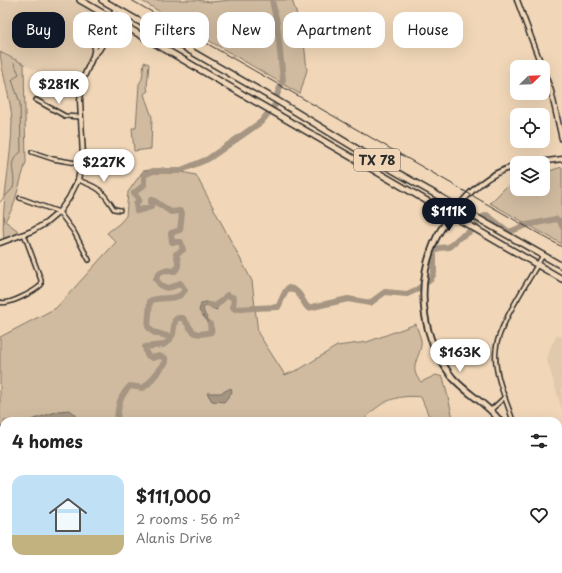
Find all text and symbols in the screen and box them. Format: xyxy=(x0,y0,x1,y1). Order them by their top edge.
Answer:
chip: Buy xyxy=(12,12,65,48)
chip: Rent xyxy=(73,12,132,48)
chip: Filters xyxy=(140,12,209,48)
chip: New xyxy=(217,12,275,48)
chip: Apartment xyxy=(283,12,385,48)
chip: House xyxy=(393,12,463,48)
north arrow xyxy=(510,60,550,100)
map controls xyxy=(510,60,550,196)
pin: $281K xyxy=(31,71,87,105)
text: $281K xyxy=(39,74,79,93)
button: locate xyxy=(510,108,550,148)
pin: $227K xyxy=(76,149,132,183)
road number: TX 78 xyxy=(354,149,400,171)
text: $227K xyxy=(82,152,126,171)
button: layers xyxy=(510,156,550,196)
pin: $111K xyxy=(421,198,477,232)
text: $111K xyxy=(431,201,467,220)
pin: $163K xyxy=(432,339,488,373)
text: $163K xyxy=(439,342,481,361)
text: 4 homes xyxy=(12,428,83,454)
icon: filters xyxy=(528,430,550,452)
text: $111,000 xyxy=(136,483,211,509)
icon: home xyxy=(44,491,92,539)
icon: heart xyxy=(528,504,550,526)
text: 2 rooms · 56 m² xyxy=(136,509,240,528)
text: Alanis Drive xyxy=(136,528,212,547)

